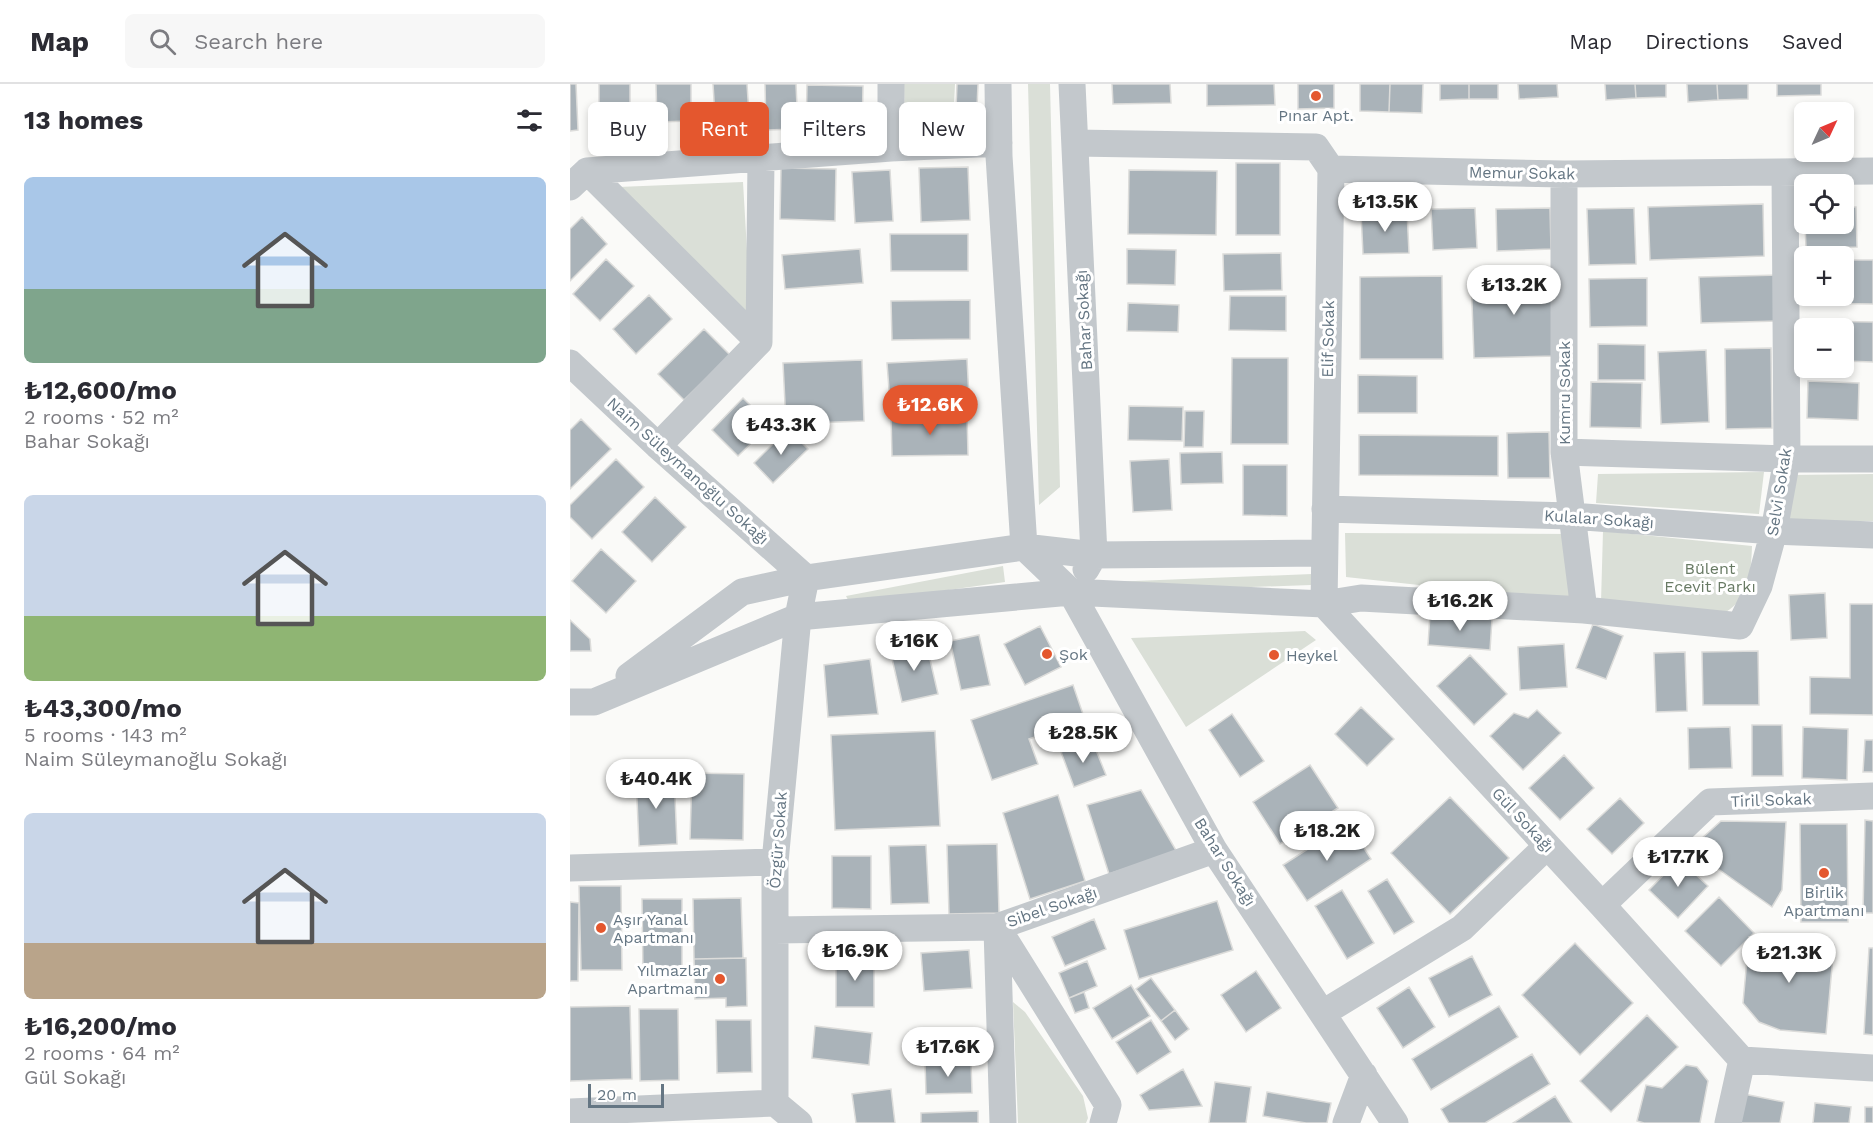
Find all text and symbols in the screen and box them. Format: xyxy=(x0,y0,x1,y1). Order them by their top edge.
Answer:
search box xyxy=(125,14,545,68)
text: Map xyxy=(30,25,89,58)
icon: search xyxy=(146,25,179,58)
text: Search here xyxy=(194,29,323,54)
text: Map xyxy=(1569,29,1612,54)
text: Directions xyxy=(1645,29,1749,54)
text: Saved xyxy=(1782,29,1843,54)
marker: Pınar Apt. xyxy=(1309,89,1323,103)
chip: Buy xyxy=(588,102,668,156)
chip: Rent xyxy=(680,102,769,156)
chip: Filters xyxy=(781,102,887,156)
chip: New xyxy=(899,102,986,156)
north arrow xyxy=(1794,102,1854,162)
map controls xyxy=(1794,102,1854,378)
icon: filters xyxy=(513,104,546,137)
text: 13 homes xyxy=(24,105,143,135)
place label: Pınar Apt. xyxy=(1278,106,1354,125)
street label: Memur Sokak xyxy=(1469,163,1575,183)
button: locate xyxy=(1794,174,1854,234)
pin: ₺13.5K xyxy=(1336,182,1434,233)
text: ₺13.5K xyxy=(1352,189,1418,213)
icon: home xyxy=(231,216,339,324)
button: + xyxy=(1794,246,1854,306)
pin: ₺13.2K xyxy=(1465,265,1563,316)
street label: Bahar Sokağı xyxy=(1072,269,1096,371)
text: ₺13.2K xyxy=(1481,272,1547,296)
street label: Elif Sokak xyxy=(1318,300,1338,378)
button: − xyxy=(1794,318,1854,378)
street label: Kumru Sokak xyxy=(1555,341,1574,445)
text: ₺12,600/mo xyxy=(24,375,177,405)
pin: ₺12.6K xyxy=(881,385,979,436)
text: ₺12.6K xyxy=(897,392,963,416)
street label: Naim Süleymanoğlu Sokağı xyxy=(603,393,773,549)
text: 2 rooms · 52 m² xyxy=(24,405,179,429)
pin: ₺43.3K xyxy=(732,405,830,456)
text: ₺43.3K xyxy=(746,412,816,436)
text: Bahar Sokağı xyxy=(24,429,150,453)
street label: Selvi Sokak xyxy=(1763,447,1795,537)
street label: Kulalar Sokağı xyxy=(1543,506,1655,532)
icon: home xyxy=(231,534,339,642)
park label: Bülent Ecevit Parkı xyxy=(1664,559,1756,596)
pin: ₺16.2K xyxy=(1411,581,1509,632)
text: ₺16.2K xyxy=(1427,588,1493,612)
pin: ₺16K xyxy=(878,621,950,672)
text: ₺16K xyxy=(890,628,938,652)
place label: Şok xyxy=(1059,645,1088,664)
place label: Heykel xyxy=(1286,646,1338,665)
marker: Şok xyxy=(1040,647,1054,661)
marker: Heykel xyxy=(1267,648,1281,662)
text: ₺43,300/mo xyxy=(24,693,182,723)
pin: ₺28.5K xyxy=(1034,713,1132,764)
text: ₺28.5K xyxy=(1048,720,1118,744)
text: 5 rooms · 143 m² xyxy=(24,723,187,747)
text: Naim Süleymanoğlu Sokağı xyxy=(24,747,288,771)
pin: ₺40.4K xyxy=(607,759,705,810)
text: ₺40.4K xyxy=(620,766,692,790)
street label: Gül Sokağı xyxy=(1488,784,1558,856)
street label: Tiril Sokak xyxy=(1730,789,1812,811)
street label: Özgür Sokak xyxy=(765,791,791,889)
pin: ₺18.2K xyxy=(1278,811,1376,862)
street label: Bahar Sokağı xyxy=(1190,814,1260,910)
text: ₺18.2K xyxy=(1294,818,1360,842)
pin: ₺17.7K xyxy=(1629,837,1727,888)
text: ₺17.7K xyxy=(1647,844,1709,868)
icon: home xyxy=(231,852,339,960)
marker: Birlik Apartmanı xyxy=(1817,866,1831,880)
street label: Sibel Sokağı xyxy=(1004,883,1100,931)
place label: Birlik Apartmanı xyxy=(1784,883,1864,920)
place label: Aşır Yanal Apartmanı xyxy=(613,910,694,947)
marker: Aşır Yanal Apartmanı xyxy=(594,921,608,935)
pin: ₺16.9K xyxy=(806,931,904,982)
pin: ₺21.3K xyxy=(1740,933,1838,984)
text: ₺16.9K xyxy=(821,938,889,962)
text: ₺21.3K xyxy=(1756,940,1822,964)
place label: Yılmazlar Apartmanı xyxy=(627,961,708,998)
marker: Yılmazlar Apartmanı xyxy=(713,972,727,986)
text: ₺16,200/mo xyxy=(24,1011,177,1041)
pin: ₺17.6K xyxy=(899,1027,997,1078)
text: ₺17.6K xyxy=(916,1034,980,1058)
text: 2 rooms · 64 m² xyxy=(24,1041,180,1065)
text: Gül Sokağı xyxy=(24,1065,126,1089)
scale bar xyxy=(588,1081,664,1108)
text: 20 m xyxy=(597,1085,637,1104)

